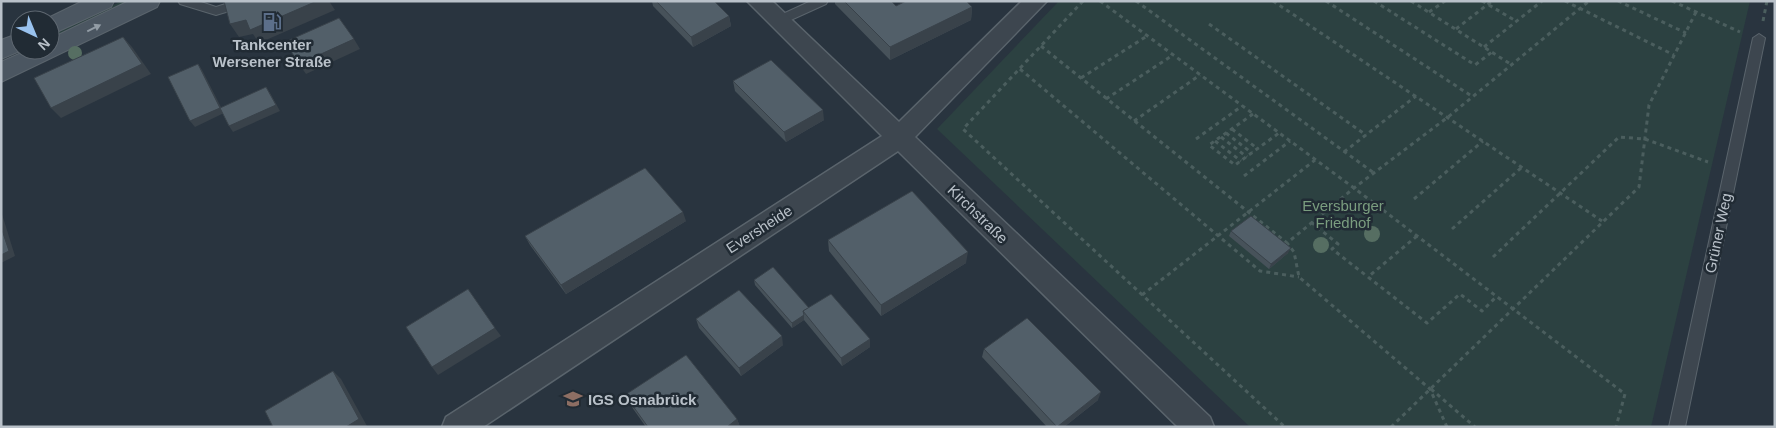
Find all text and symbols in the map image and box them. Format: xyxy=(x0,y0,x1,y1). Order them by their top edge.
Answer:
north arrow xyxy=(10,10,60,60)
fuel station icon: Tankcenter Wersener Straße xyxy=(261,11,283,33)
one-way arrow xyxy=(87,24,101,32)
text: N xyxy=(35,35,53,54)
place label: Tankcenter Wersener Straße xyxy=(213,36,331,70)
street label: Kirchstraße xyxy=(945,181,1011,247)
street label: Grüner Weg xyxy=(1701,191,1735,275)
park label: Eversburger Friedhof xyxy=(1302,197,1384,231)
street label: Eversheide xyxy=(723,201,795,257)
school or university icon: IGS Osnabrück xyxy=(562,388,584,410)
place label: IGS Osnabrück xyxy=(588,391,697,408)

